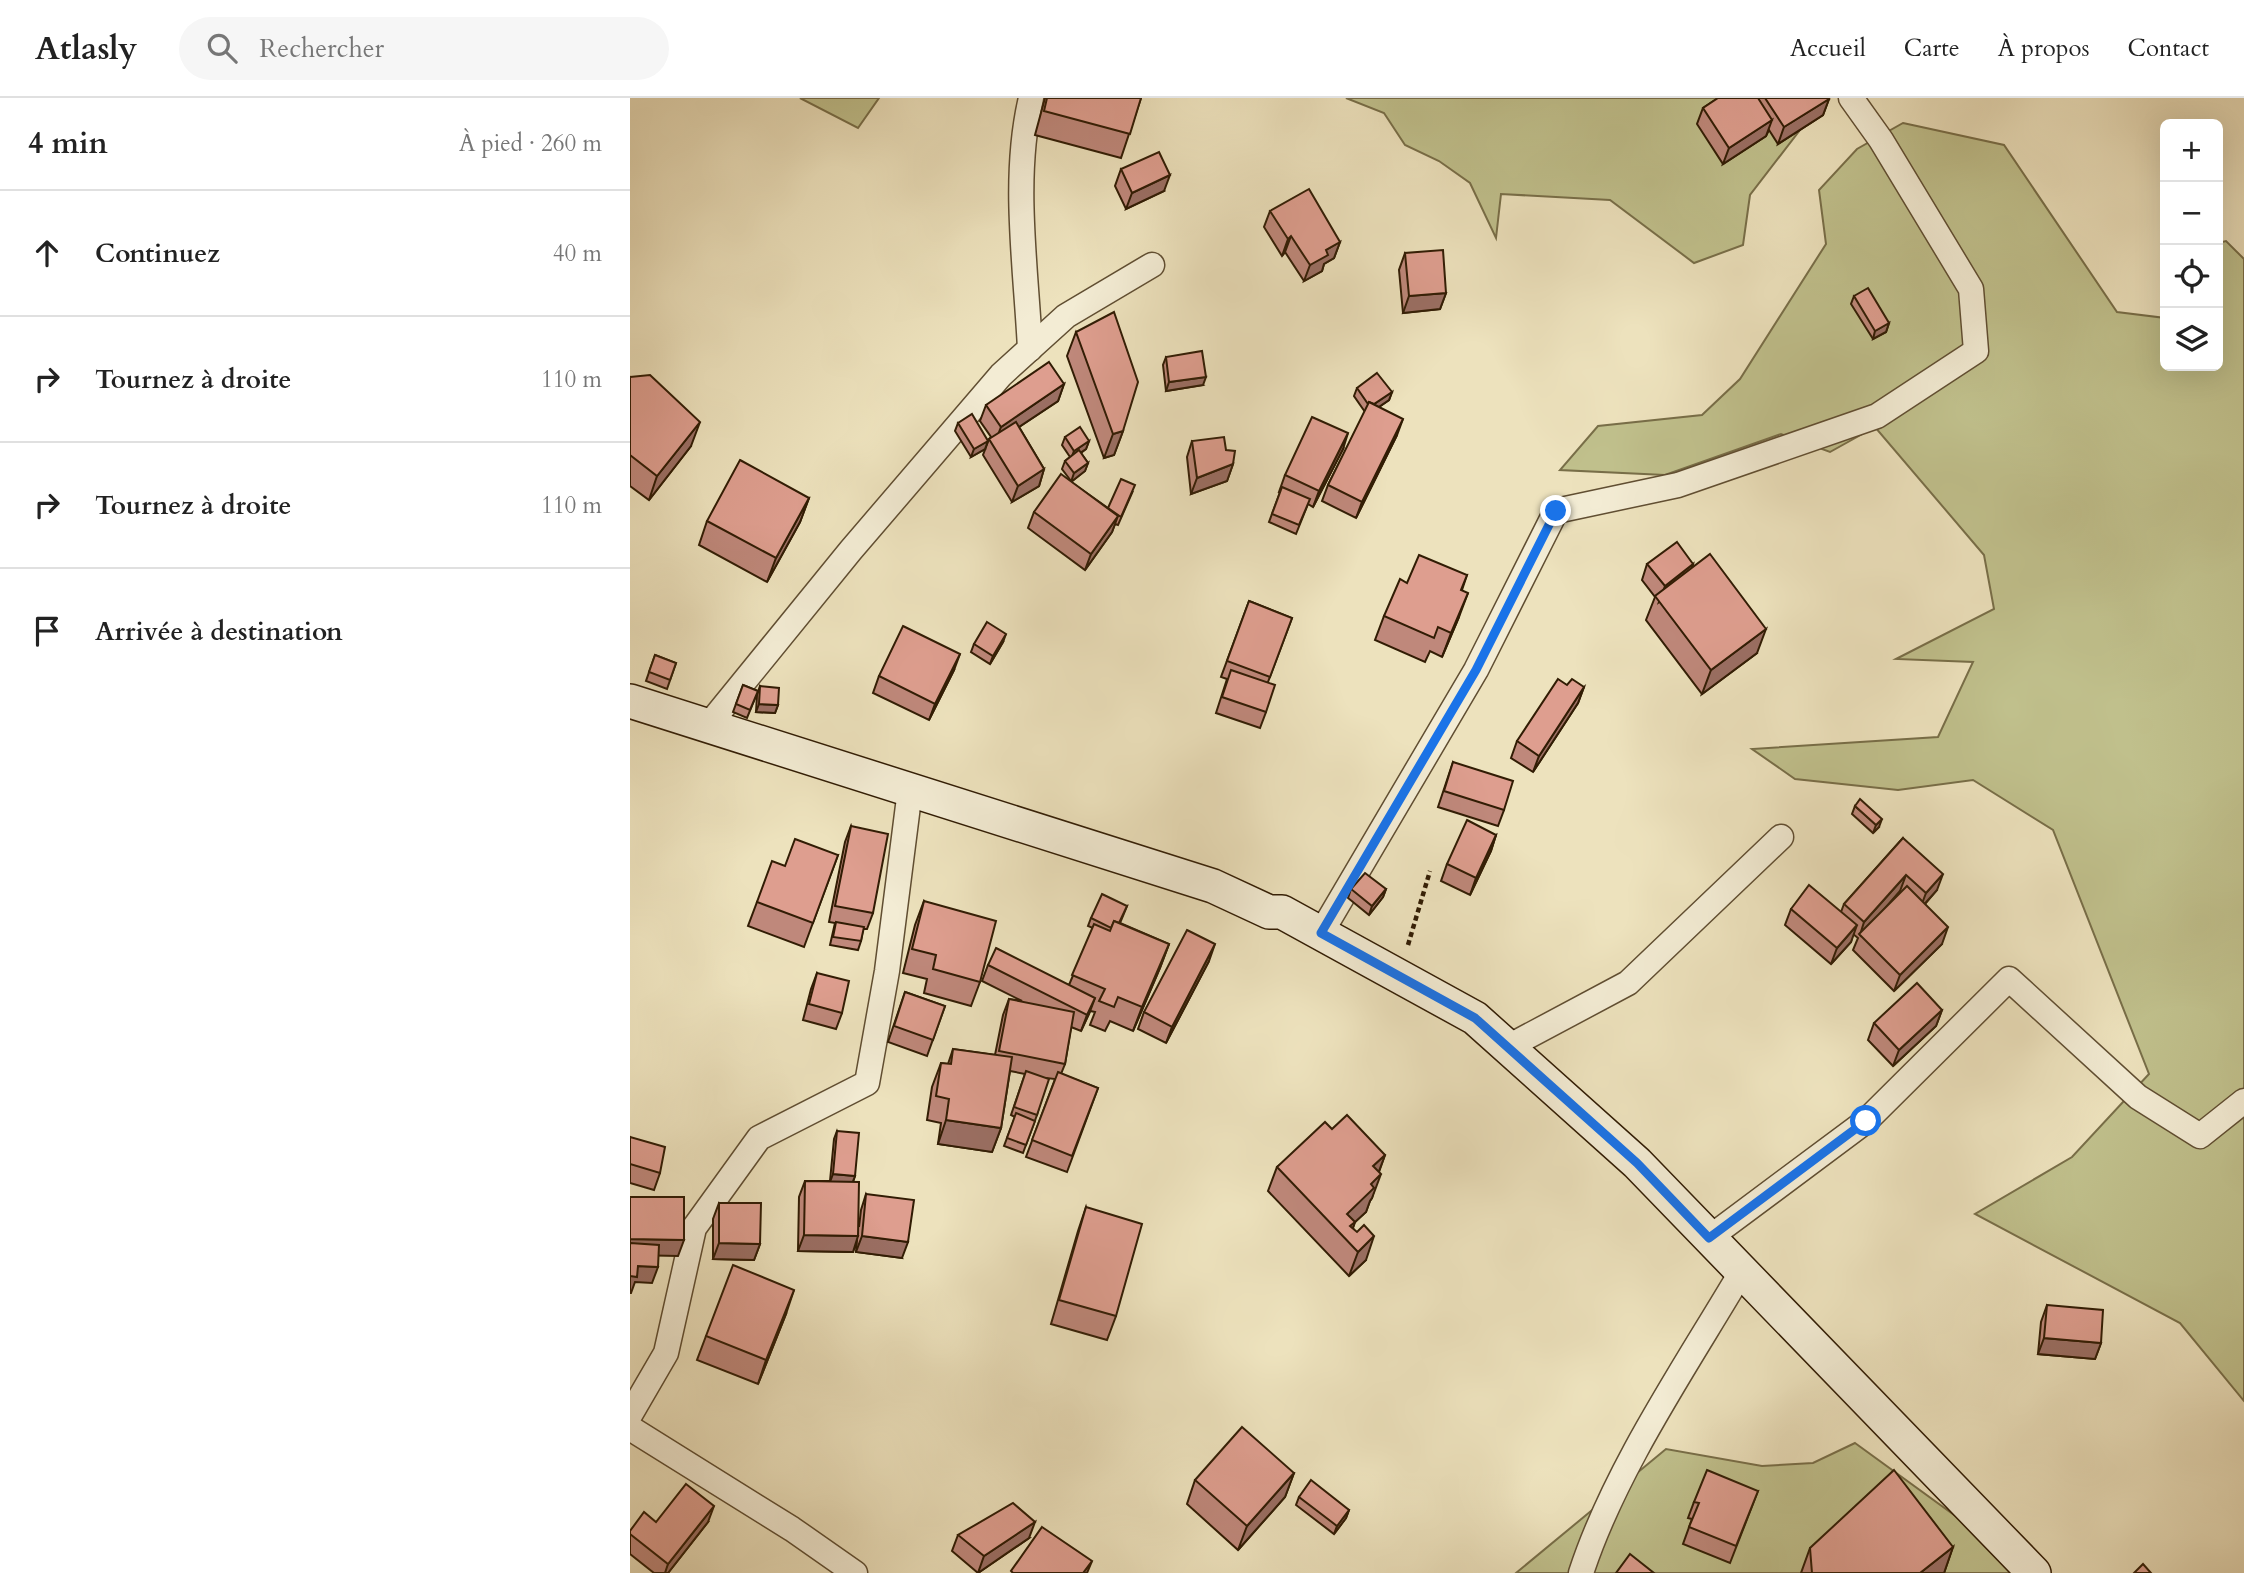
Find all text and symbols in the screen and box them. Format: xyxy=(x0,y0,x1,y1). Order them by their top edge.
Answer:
search box xyxy=(179,17,669,80)
text: Atlasly xyxy=(35,26,137,71)
icon: search xyxy=(203,29,241,67)
text: Rechercher xyxy=(259,31,384,66)
text: Accueil xyxy=(1790,32,1866,65)
text: Carte xyxy=(1904,32,1960,65)
text: À propos xyxy=(1998,32,2090,65)
text: Contact xyxy=(2128,32,2209,65)
map controls xyxy=(2160,119,2223,371)
button: + xyxy=(2160,119,2223,182)
text: 4 min xyxy=(28,123,108,164)
text: À pied · 260 m xyxy=(459,128,602,159)
button: − xyxy=(2160,182,2223,245)
icon: ahead xyxy=(28,234,66,272)
text: Continuez xyxy=(95,236,220,271)
text: 40 m xyxy=(553,238,602,269)
button: locate xyxy=(2160,245,2223,308)
button: layers xyxy=(2160,308,2223,371)
icon: right xyxy=(28,360,66,398)
text: Tournez à droite xyxy=(95,362,291,397)
text: 110 m xyxy=(541,364,602,395)
icon: right xyxy=(28,486,66,524)
text: Tournez à droite xyxy=(95,488,291,523)
text: 110 m xyxy=(541,490,602,521)
route end xyxy=(1540,495,1571,526)
icon: arrive xyxy=(28,612,66,650)
text: Arrivée à destination xyxy=(95,614,343,649)
route start xyxy=(1850,1105,1881,1136)

